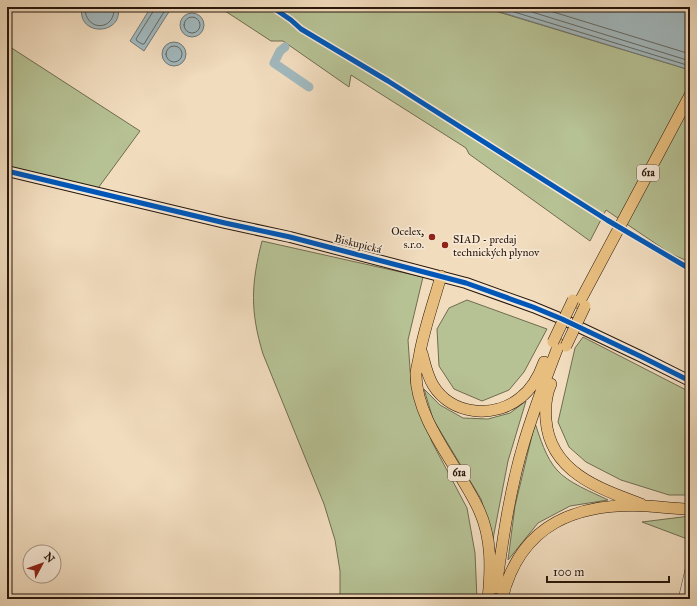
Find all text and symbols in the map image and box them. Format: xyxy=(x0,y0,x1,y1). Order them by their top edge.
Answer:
road number: 61a xyxy=(637,165,659,181)
place label: Ocelex, s.r.o. xyxy=(391,225,424,251)
street label: Biskupická xyxy=(333,232,383,256)
marker: Ocelex, s.r.o. xyxy=(427,232,437,242)
place label: SIAD - predaj technických plynov xyxy=(453,233,540,259)
marker: SIAD - predaj technických plynov xyxy=(440,240,450,250)
road number: 61a xyxy=(448,465,470,481)
north arrow xyxy=(22,544,62,584)
text: N xyxy=(41,550,58,566)
scale bar xyxy=(547,558,669,584)
text: 100 m xyxy=(553,565,584,579)

